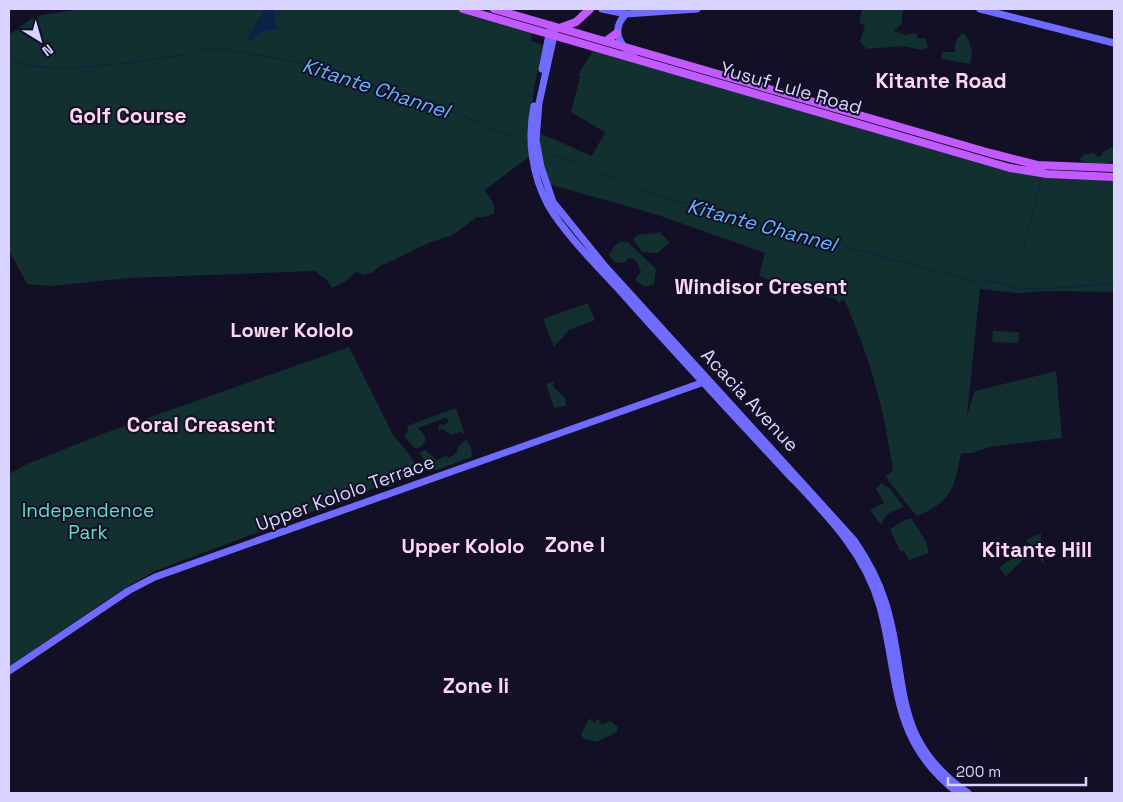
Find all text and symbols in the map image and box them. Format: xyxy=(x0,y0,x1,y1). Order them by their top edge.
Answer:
north arrow xyxy=(15,15,65,65)
text: N xyxy=(39,40,57,60)
water label: Kitante Channel xyxy=(299,52,455,125)
street label: Yusuf Lule Road xyxy=(717,56,865,120)
district label: Kitante Road xyxy=(875,67,1007,94)
district label: Golf Course xyxy=(69,102,187,129)
water label: Kitante Channel xyxy=(685,193,841,258)
district label: Windisor Cresent xyxy=(675,273,847,300)
district label: Lower Kololo xyxy=(231,317,353,343)
street label: Acacia Avenue xyxy=(696,343,804,457)
district label: Coral Creasent xyxy=(127,411,275,438)
street label: Upper Kololo Terrace xyxy=(252,449,438,537)
park label: Independence Park xyxy=(22,498,154,545)
district label: Zone I xyxy=(545,531,605,558)
district label: Upper Kololo xyxy=(401,533,525,559)
district label: Kitante Hill xyxy=(982,536,1092,563)
district label: Zone Ii xyxy=(443,672,509,699)
scale bar xyxy=(948,754,1086,786)
text: 200 m xyxy=(956,762,1001,781)

